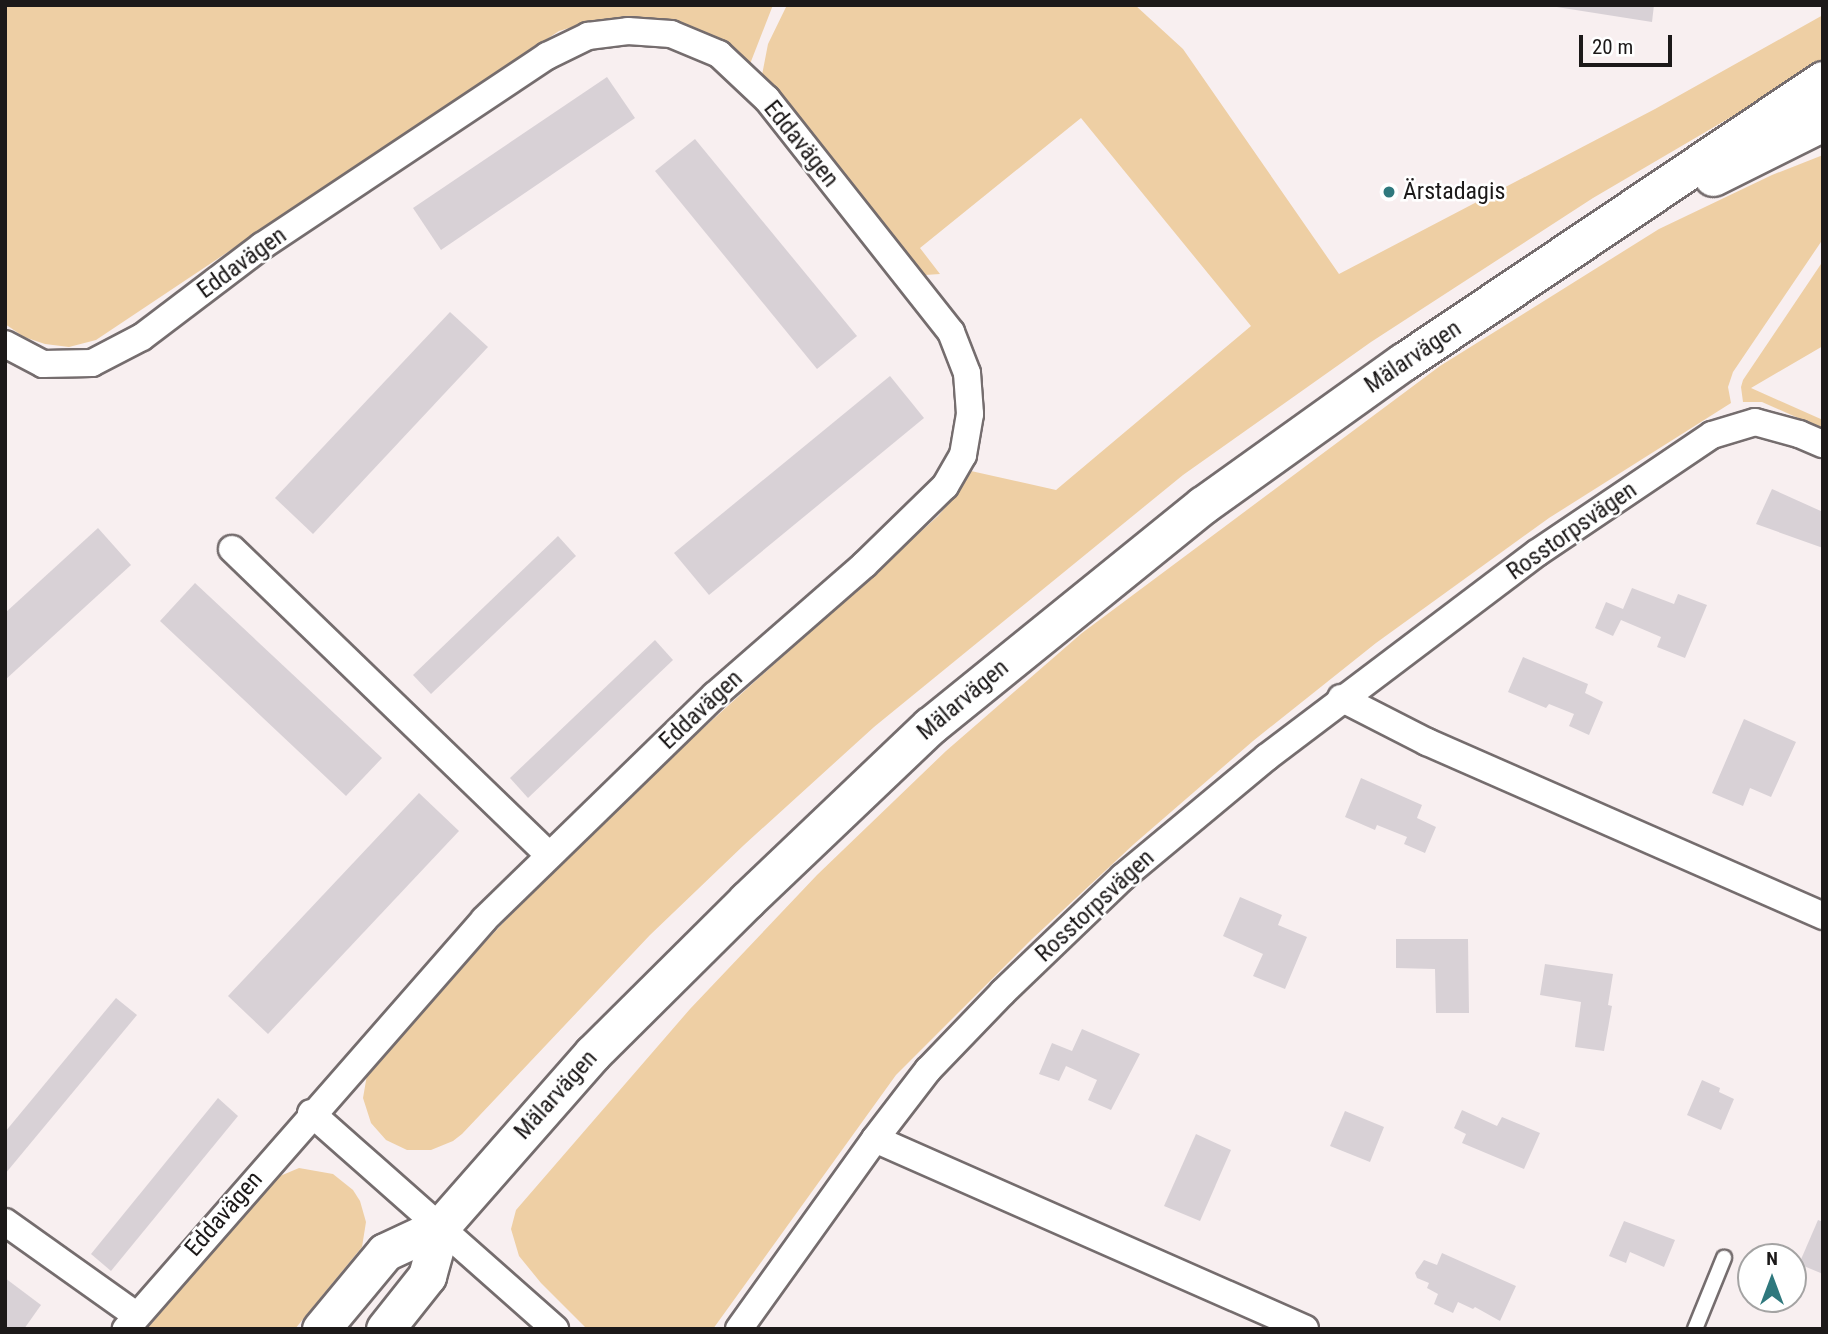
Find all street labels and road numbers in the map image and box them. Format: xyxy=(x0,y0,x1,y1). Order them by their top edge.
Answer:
street label: Eddavägen xyxy=(757,95,845,193)
street label: Eddavägen xyxy=(192,221,292,305)
street label: Mälarvägen xyxy=(1359,314,1467,400)
street label: Rosstorpsvägen xyxy=(1501,476,1643,586)
street label: Mälarvägen xyxy=(911,653,1015,747)
street label: Eddavägen xyxy=(653,664,749,756)
street label: Rosstorpsvägen xyxy=(1030,844,1160,968)
street label: Mälarvägen xyxy=(508,1044,604,1146)
street label: Eddavägen xyxy=(179,1166,269,1262)

